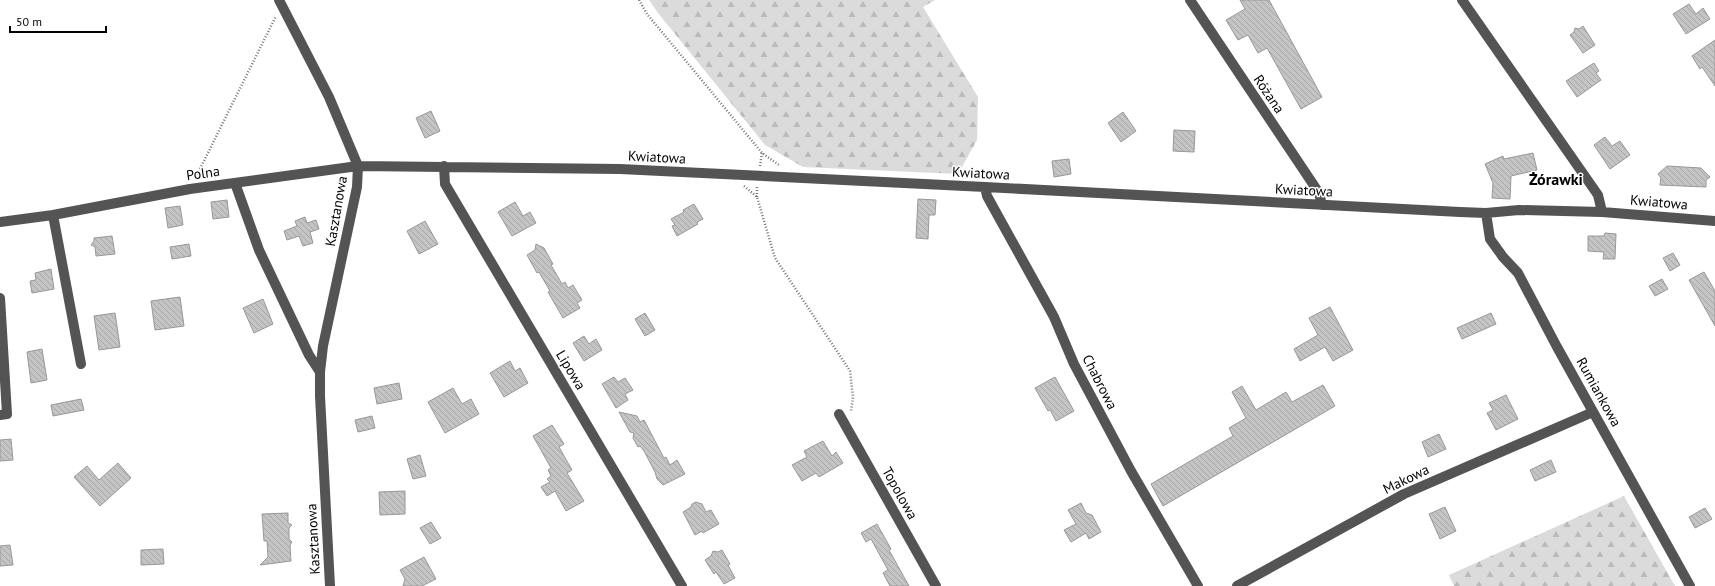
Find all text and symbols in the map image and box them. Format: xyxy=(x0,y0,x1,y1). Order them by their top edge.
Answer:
scale bar xyxy=(10,8,106,34)
text: 50 m xyxy=(16,14,42,29)
street label: Różana xyxy=(1250,71,1288,117)
street label: Kwiatowa xyxy=(628,146,686,168)
street label: Polna xyxy=(185,162,221,184)
street label: Kwiatowa xyxy=(952,162,1010,184)
district label: Żórawki xyxy=(1529,169,1583,189)
street label: Kasztanowa xyxy=(321,174,351,248)
street label: Kwiatowa xyxy=(1275,179,1333,201)
street label: Kwiatowa xyxy=(1629,191,1689,213)
street label: Lipowa xyxy=(552,347,590,393)
street label: Chabrowa xyxy=(1078,351,1122,413)
street label: Rumiankowa xyxy=(1573,354,1625,430)
street label: Makowa xyxy=(1380,460,1432,498)
street label: Topolowa xyxy=(878,464,922,522)
street label: Kasztanowa xyxy=(302,503,324,575)

